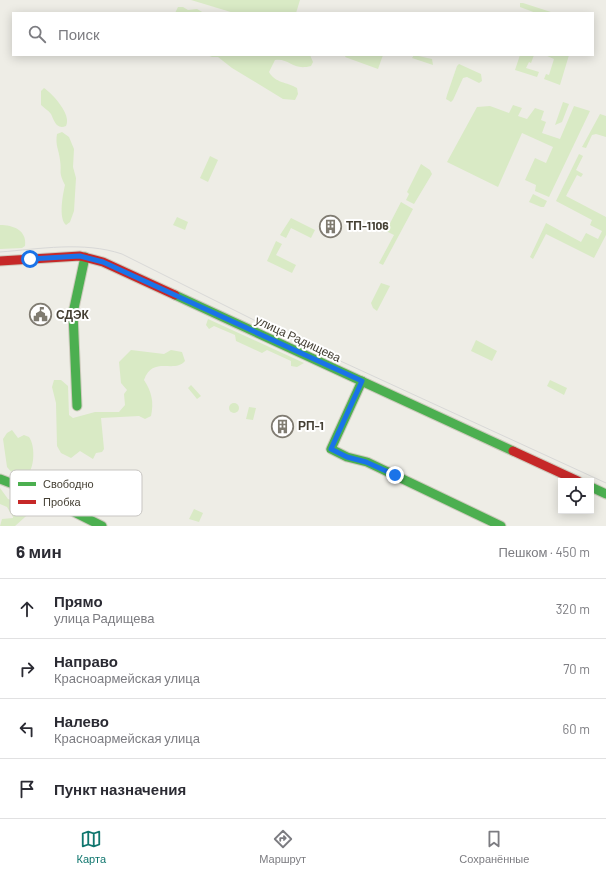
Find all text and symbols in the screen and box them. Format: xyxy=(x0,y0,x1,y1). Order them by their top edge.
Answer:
search box xyxy=(12,12,594,56)
icon: search xyxy=(26,23,48,45)
text: Поиск xyxy=(58,25,100,43)
building icon: ТП-1106 xyxy=(318,213,344,239)
place label: ТП-1106 xyxy=(346,218,389,232)
route start xyxy=(21,250,39,268)
public building icon: СДЭК xyxy=(27,302,53,328)
place label: СДЭК xyxy=(56,307,90,322)
street label: улица Радищева xyxy=(253,312,344,365)
building icon: РП-1 xyxy=(270,413,296,439)
place label: РП-1 xyxy=(298,418,324,432)
route end xyxy=(386,466,404,484)
legend xyxy=(10,470,142,516)
text: Свободно xyxy=(43,477,94,490)
map controls xyxy=(558,478,594,514)
button: locate xyxy=(558,478,594,514)
text: Пробка xyxy=(43,495,81,508)
text: 6 мин xyxy=(16,541,62,561)
text: Пешком · 450 m xyxy=(499,544,590,560)
text: Прямо xyxy=(54,592,103,610)
icon: ahead xyxy=(16,598,38,620)
text: 320 m xyxy=(556,601,590,617)
text: улица Радищева xyxy=(54,610,154,626)
text: Направо xyxy=(54,652,118,670)
icon: right xyxy=(16,658,38,680)
text: 70 m xyxy=(563,661,590,677)
text: Красноармейская улица xyxy=(54,670,200,686)
text: Налево xyxy=(54,712,109,730)
icon: left xyxy=(16,718,38,740)
text: 60 m xyxy=(563,721,590,737)
text: Красноармейская улица xyxy=(54,730,200,746)
icon: arrive xyxy=(16,778,38,800)
text: Пункт назначения xyxy=(54,780,186,798)
tab: Карта xyxy=(77,828,106,865)
tab: Маршрут xyxy=(259,828,306,865)
tab: Сохранённые xyxy=(459,828,529,865)

